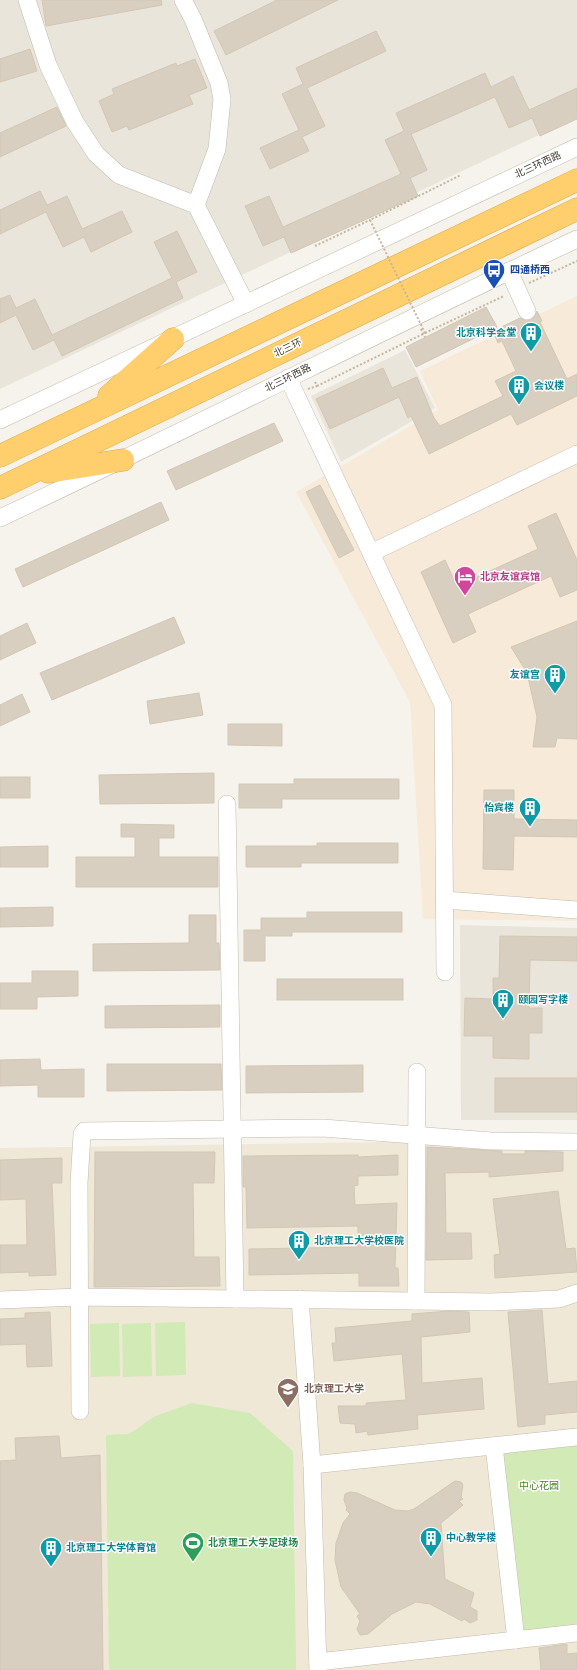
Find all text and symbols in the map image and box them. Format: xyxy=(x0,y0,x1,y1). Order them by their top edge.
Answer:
street label: 北三环西路 xyxy=(513,149,563,181)
bus stop icon: 四通桥西 xyxy=(481,257,507,290)
place label: 四通桥西 xyxy=(510,264,550,276)
building icon: 北京科学会堂 xyxy=(518,320,544,353)
place label: 北京科学会堂 xyxy=(456,327,516,339)
street label: 北三环 xyxy=(272,336,304,360)
street label: 北三环西路 xyxy=(263,362,313,394)
building icon: 会议楼 xyxy=(506,373,532,406)
place label: 会议楼 xyxy=(534,380,564,392)
hotel icon: 北京友谊宾馆 xyxy=(452,564,478,597)
place label: 北京友谊宾馆 xyxy=(480,571,540,583)
building icon: 友谊宫 xyxy=(542,662,568,695)
place label: 友谊宫 xyxy=(510,669,540,681)
building icon: 怡宾楼 xyxy=(517,795,543,828)
place label: 怡宾楼 xyxy=(484,802,514,814)
building icon: 颐园写字楼 xyxy=(490,987,516,1020)
place label: 颐园写字楼 xyxy=(518,994,568,1006)
building icon: 北京理工大学校医院 xyxy=(286,1228,312,1261)
place label: 北京理工大学校医院 xyxy=(314,1234,404,1247)
school or university icon: 北京理工大学 xyxy=(275,1376,301,1409)
place label: 北京理工大学 xyxy=(304,1383,364,1395)
park label: 中心花园 xyxy=(519,1480,559,1492)
building icon: 中心教学楼 xyxy=(418,1525,444,1558)
sports icon: 北京理工大学足球场 xyxy=(180,1530,206,1563)
place label: 中心教学楼 xyxy=(446,1532,496,1544)
building icon: 北京理工大学体育馆 xyxy=(38,1535,64,1568)
place label: 北京理工大学足球场 xyxy=(208,1537,298,1549)
place label: 北京理工大学体育馆 xyxy=(66,1542,156,1554)

